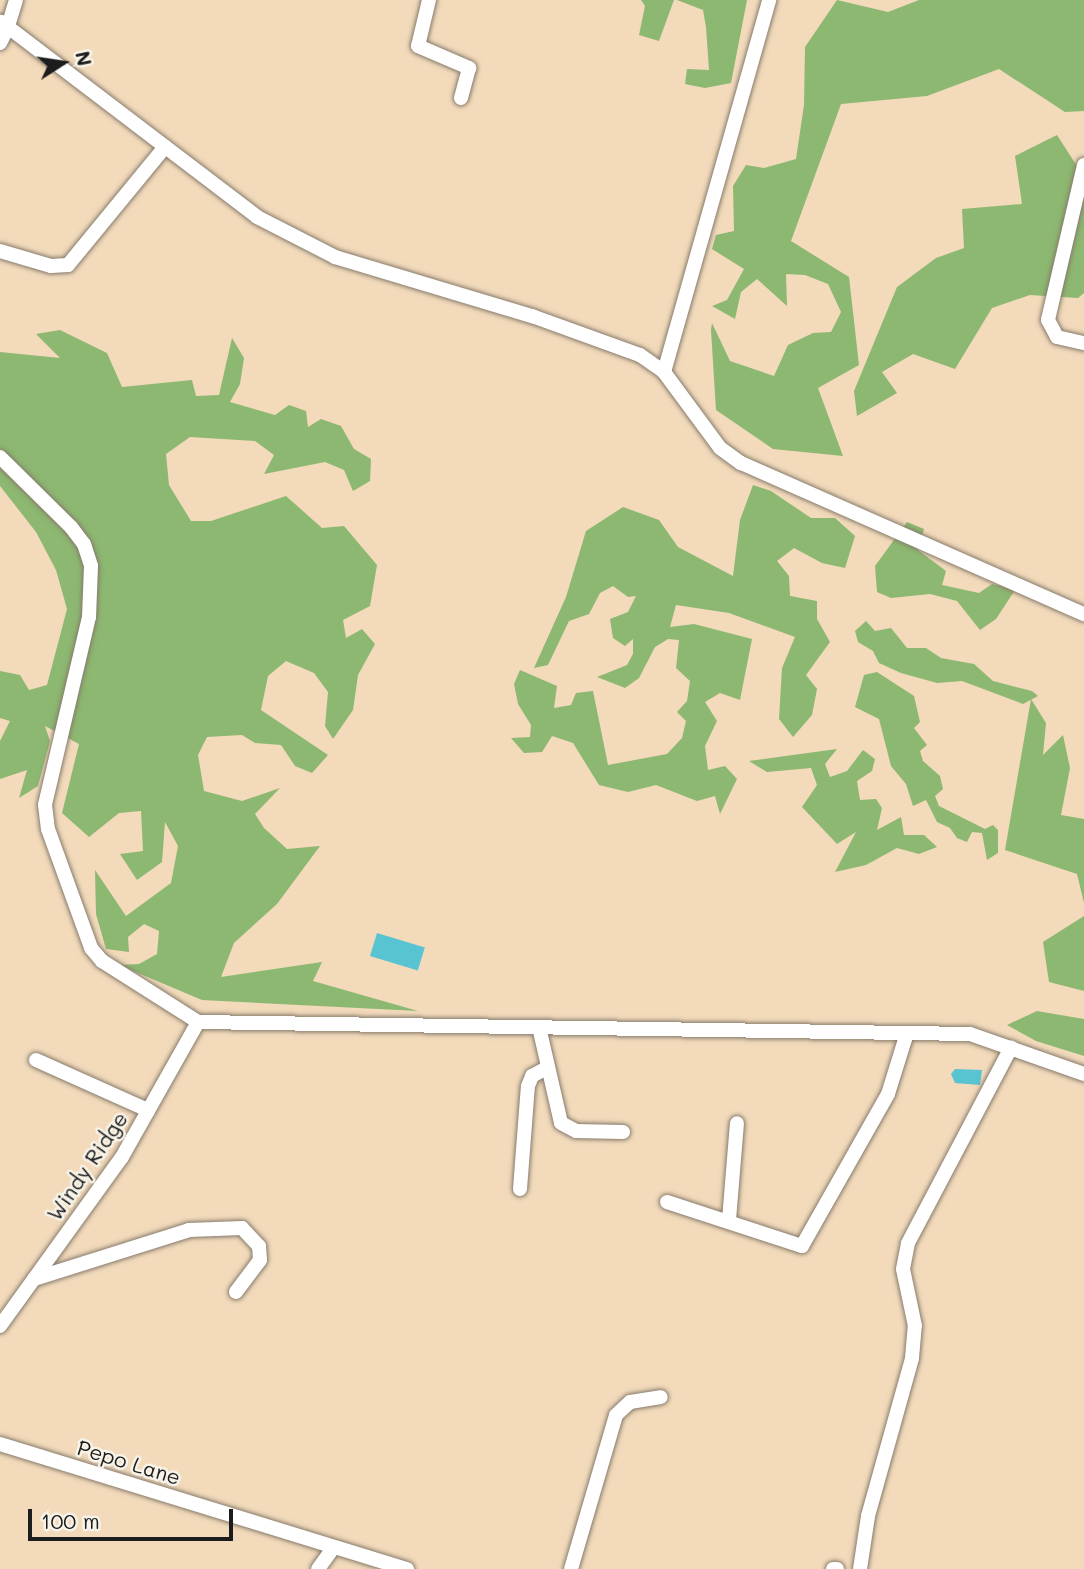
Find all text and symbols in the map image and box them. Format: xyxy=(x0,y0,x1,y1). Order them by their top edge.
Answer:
north arrow xyxy=(28,28,98,98)
text: N xyxy=(70,49,98,68)
street label: Windy Ridge xyxy=(41,1107,133,1225)
street label: Pepo Lane xyxy=(74,1434,184,1490)
scale bar xyxy=(32,1496,236,1540)
text: 100 m xyxy=(41,1507,100,1534)

